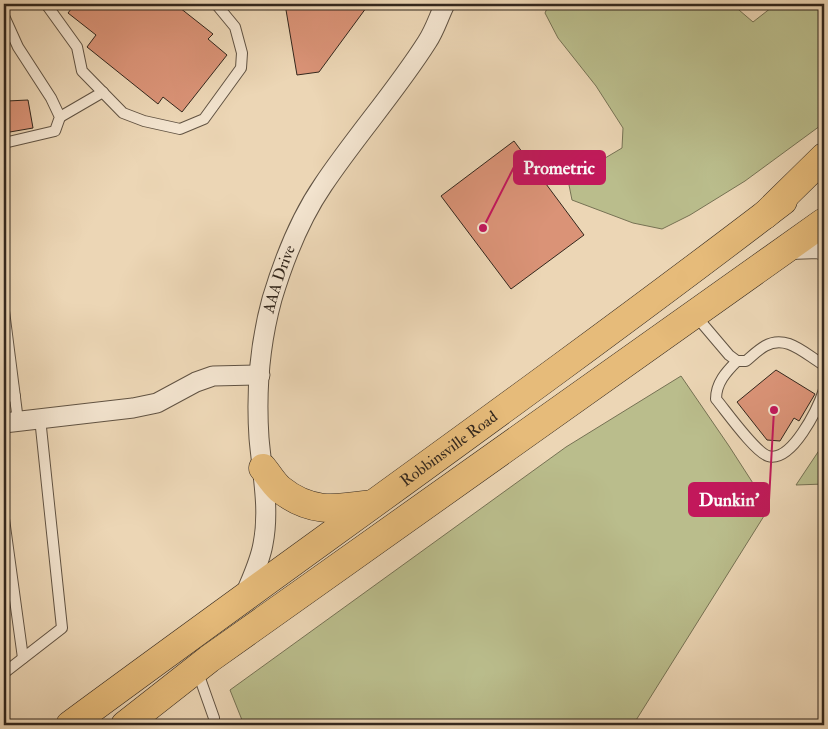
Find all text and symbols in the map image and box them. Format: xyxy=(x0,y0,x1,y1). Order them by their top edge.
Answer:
callout: Prometric xyxy=(514,151,605,184)
text: Prometric xyxy=(523,157,596,180)
street label: AAA Drive xyxy=(259,242,300,316)
street label: Robbinsville Road xyxy=(397,407,502,491)
callout: Dunkin' xyxy=(689,483,769,516)
text: Dunkin' xyxy=(699,489,760,512)

